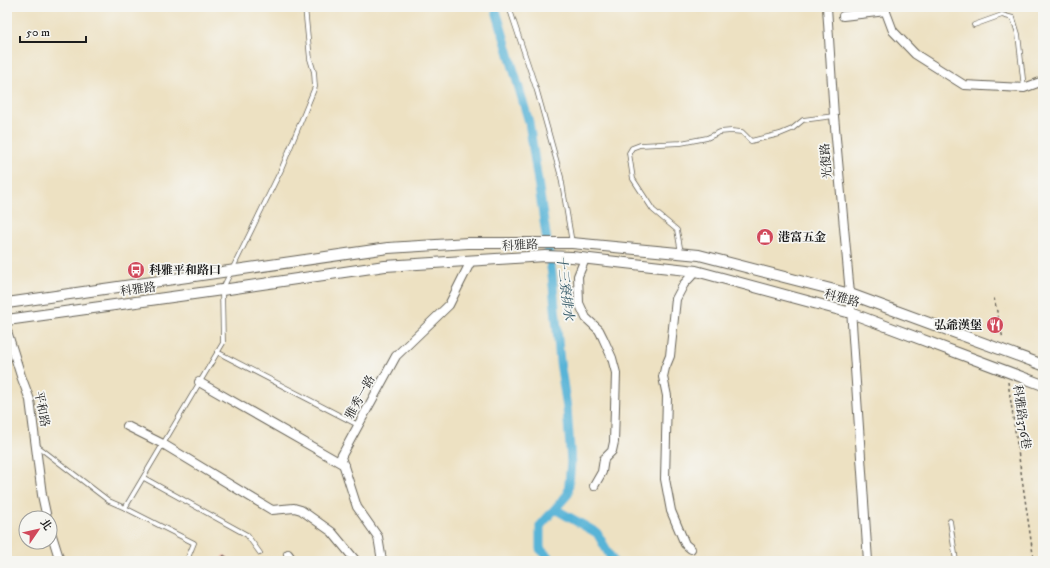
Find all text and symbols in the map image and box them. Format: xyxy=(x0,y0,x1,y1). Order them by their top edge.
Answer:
scale bar xyxy=(20,18,86,44)
text: 50 m xyxy=(26,25,50,40)
street label: 光復路 xyxy=(817,142,836,180)
shop icon: 港富五金 xyxy=(755,227,775,247)
place label: 港富五金 xyxy=(778,230,826,245)
street label: 科雅路 xyxy=(502,237,538,254)
water label: 十三寮排水 xyxy=(553,255,577,323)
bus stop icon: 科雅平和路口 xyxy=(126,260,146,280)
place label: 科雅平和路口 xyxy=(149,263,221,278)
street label: 科雅路 xyxy=(119,280,157,299)
street label: 科雅路 xyxy=(822,286,861,311)
restaurant icon: 弘爺漢堡 xyxy=(985,315,1005,335)
place label: 弘爺漢堡 xyxy=(934,318,982,333)
street label: 雅秀一路 xyxy=(342,373,379,422)
street label: 科雅路376巷 xyxy=(1010,384,1033,450)
street label: 平和路 xyxy=(31,390,52,428)
north arrow xyxy=(18,510,58,550)
text: 北 xyxy=(37,516,54,533)

